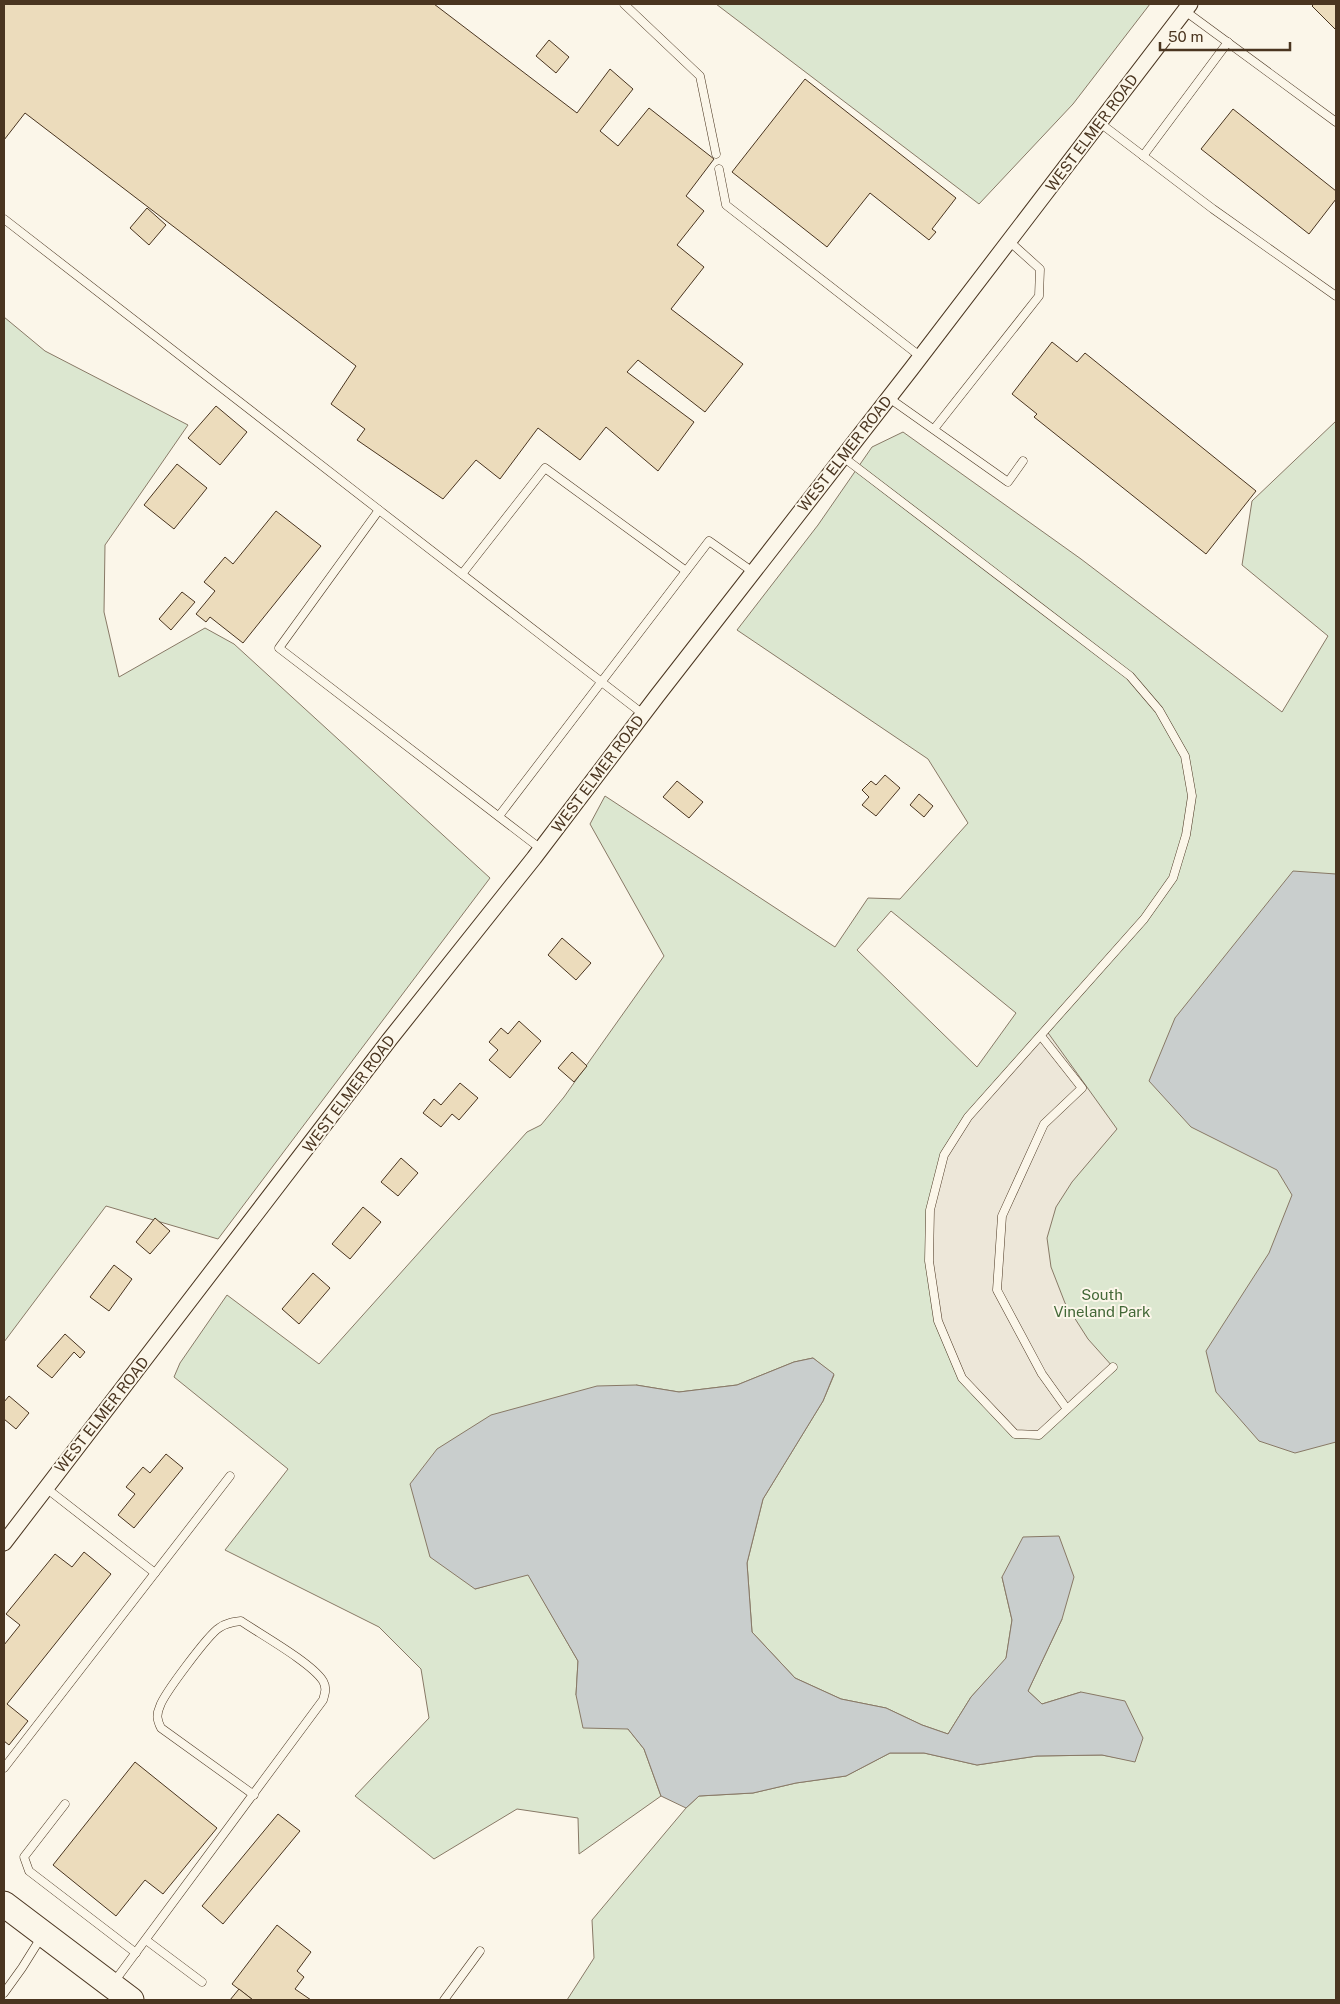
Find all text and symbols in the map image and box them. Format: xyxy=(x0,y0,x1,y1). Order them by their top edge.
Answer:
scale bar xyxy=(1160,20,1290,52)
text: 50 m xyxy=(1168,28,1203,45)
street label: WEST ELMER ROAD xyxy=(1042,71,1141,195)
street label: WEST ELMER ROAD xyxy=(794,392,895,515)
street label: WEST ELMER ROAD xyxy=(548,712,647,836)
street label: WEST ELMER ROAD xyxy=(299,1032,398,1156)
park label: South Vineland Park xyxy=(1053,1286,1151,1320)
street label: WEST ELMER ROAD xyxy=(51,1353,152,1476)

